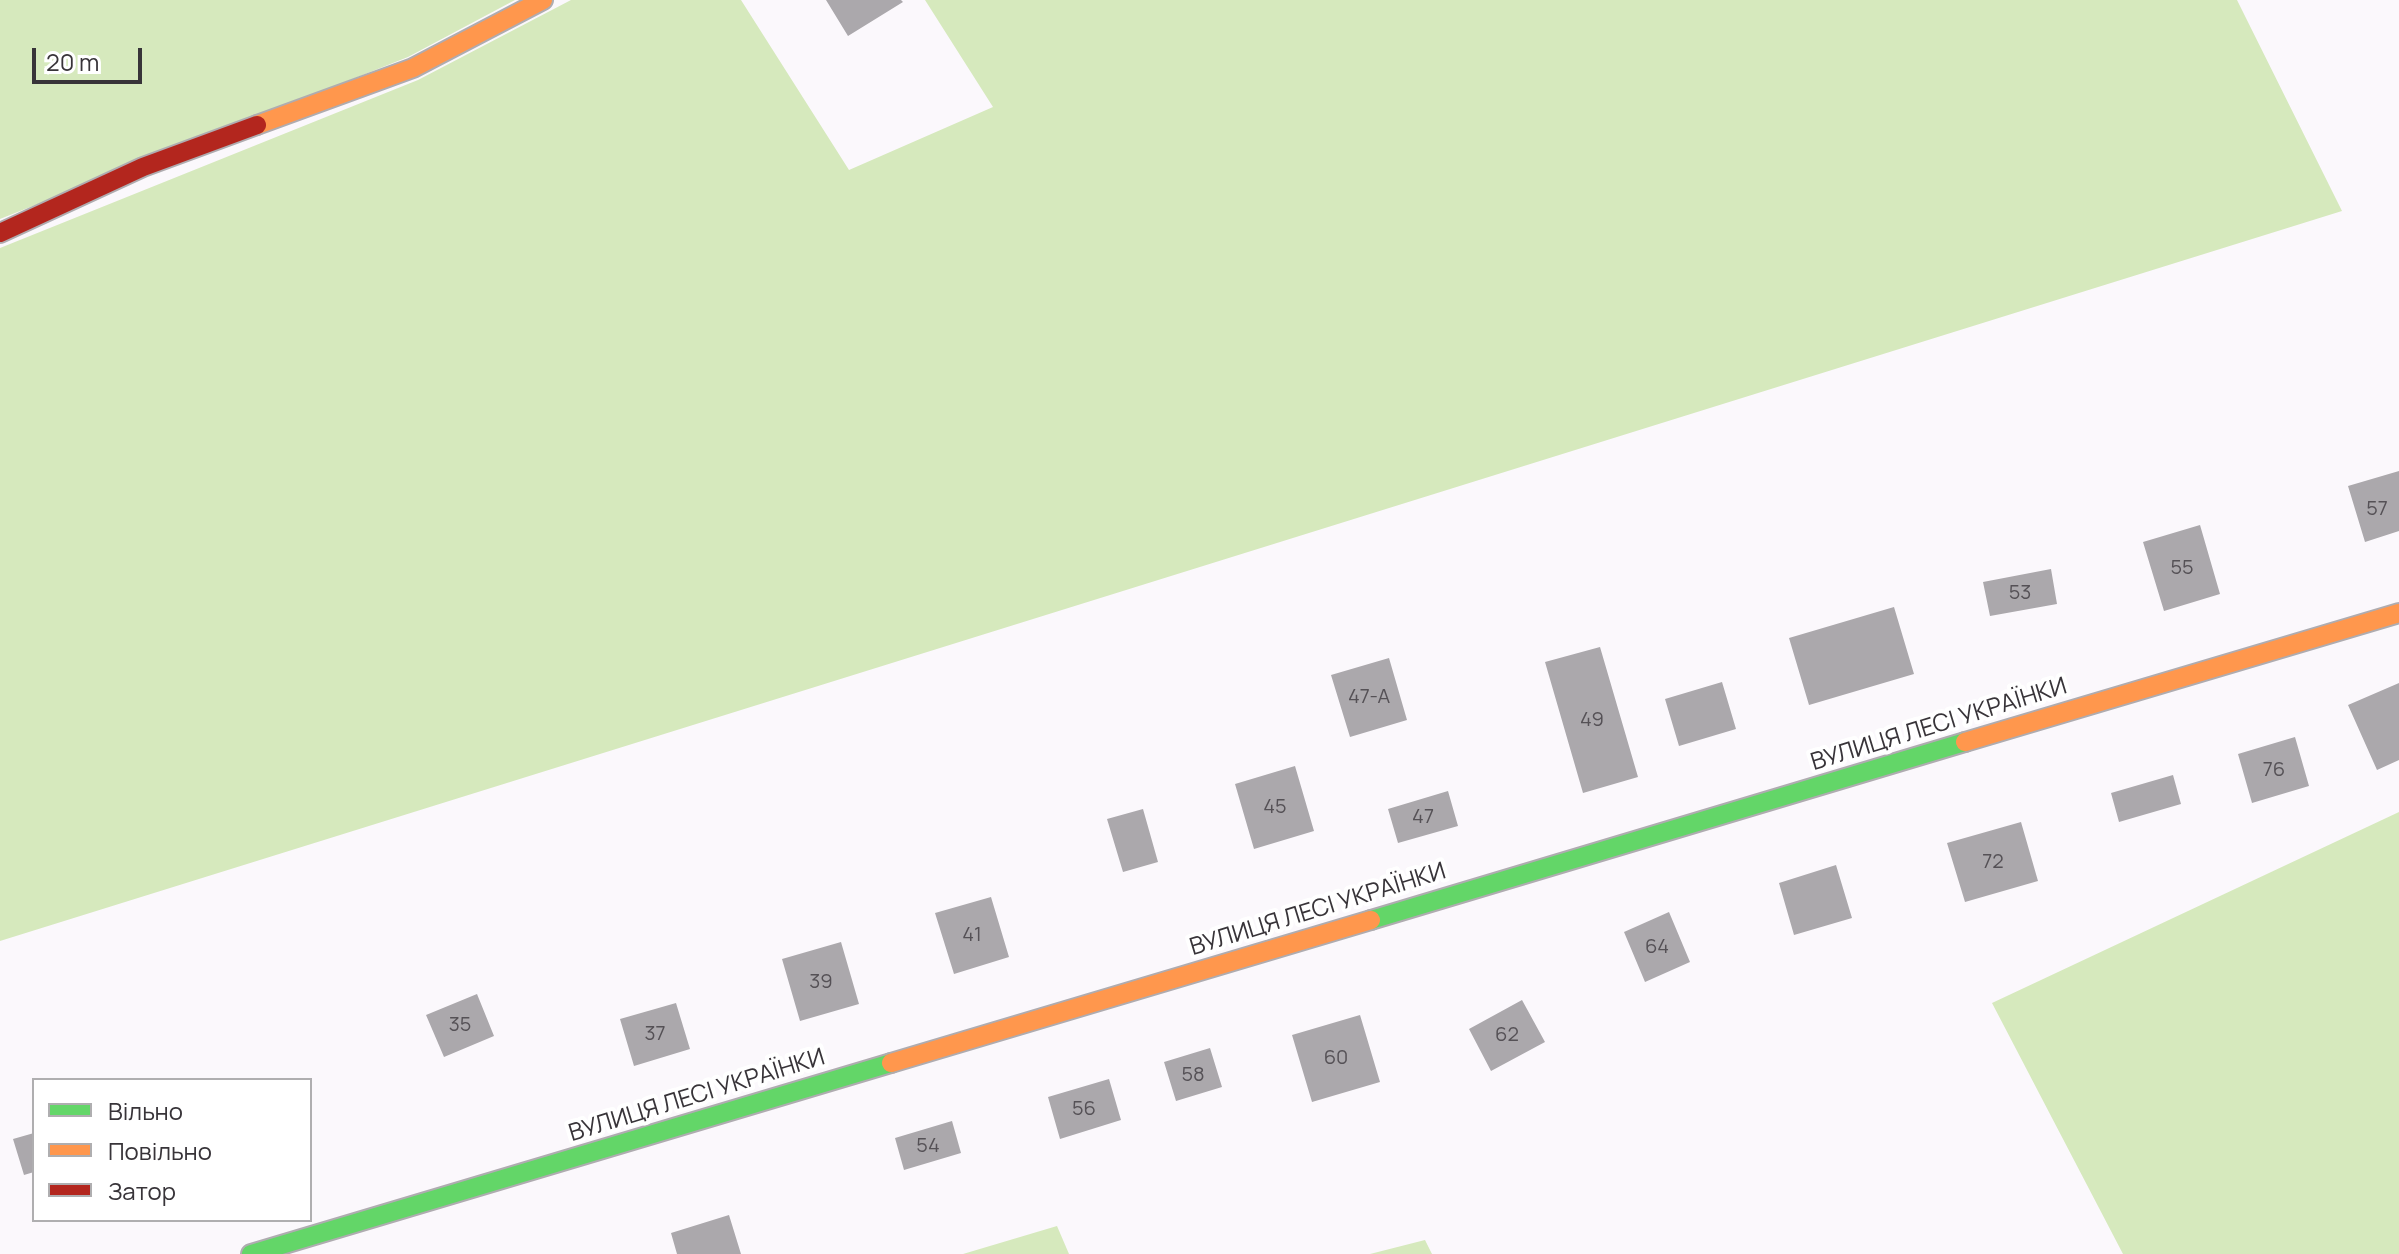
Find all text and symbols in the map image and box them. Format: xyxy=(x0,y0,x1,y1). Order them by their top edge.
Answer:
scale bar xyxy=(36,32,146,82)
text: 20 m xyxy=(46,45,99,78)
house number: 57 xyxy=(2366,497,2388,521)
house number: 55 xyxy=(2170,556,2194,580)
house number: 53 xyxy=(2009,581,2031,605)
street label: ВУЛИЦЯ ЛЕСІ УКРАЇНКИ xyxy=(1808,672,2070,778)
house number: 47-А xyxy=(1348,685,1390,709)
house number: 49 xyxy=(1580,708,1604,732)
house number: 76 xyxy=(2263,758,2285,782)
house number: 45 xyxy=(1263,795,1287,819)
house number: 47 xyxy=(1412,805,1434,829)
house number: 72 xyxy=(1982,850,2004,874)
street label: ВУЛИЦЯ ЛЕСІ УКРАЇНКИ xyxy=(1187,857,1449,963)
house number: 41 xyxy=(962,923,982,947)
house number: 64 xyxy=(1645,935,1669,959)
house number: 39 xyxy=(809,970,833,994)
house number: 35 xyxy=(449,1013,471,1037)
house number: 37 xyxy=(644,1022,666,1046)
house number: 62 xyxy=(1495,1023,1519,1047)
street label: ВУЛИЦЯ ЛЕСІ УКРАЇНКИ xyxy=(566,1043,828,1149)
house number: 60 xyxy=(1324,1046,1348,1070)
house number: 58 xyxy=(1181,1063,1205,1087)
legend xyxy=(32,1078,312,1222)
text: Вільно xyxy=(108,1094,183,1127)
house number: 56 xyxy=(1072,1097,1096,1121)
text: Повільно xyxy=(108,1134,212,1167)
house number: 54 xyxy=(916,1134,940,1158)
text: Затор xyxy=(108,1174,176,1207)

